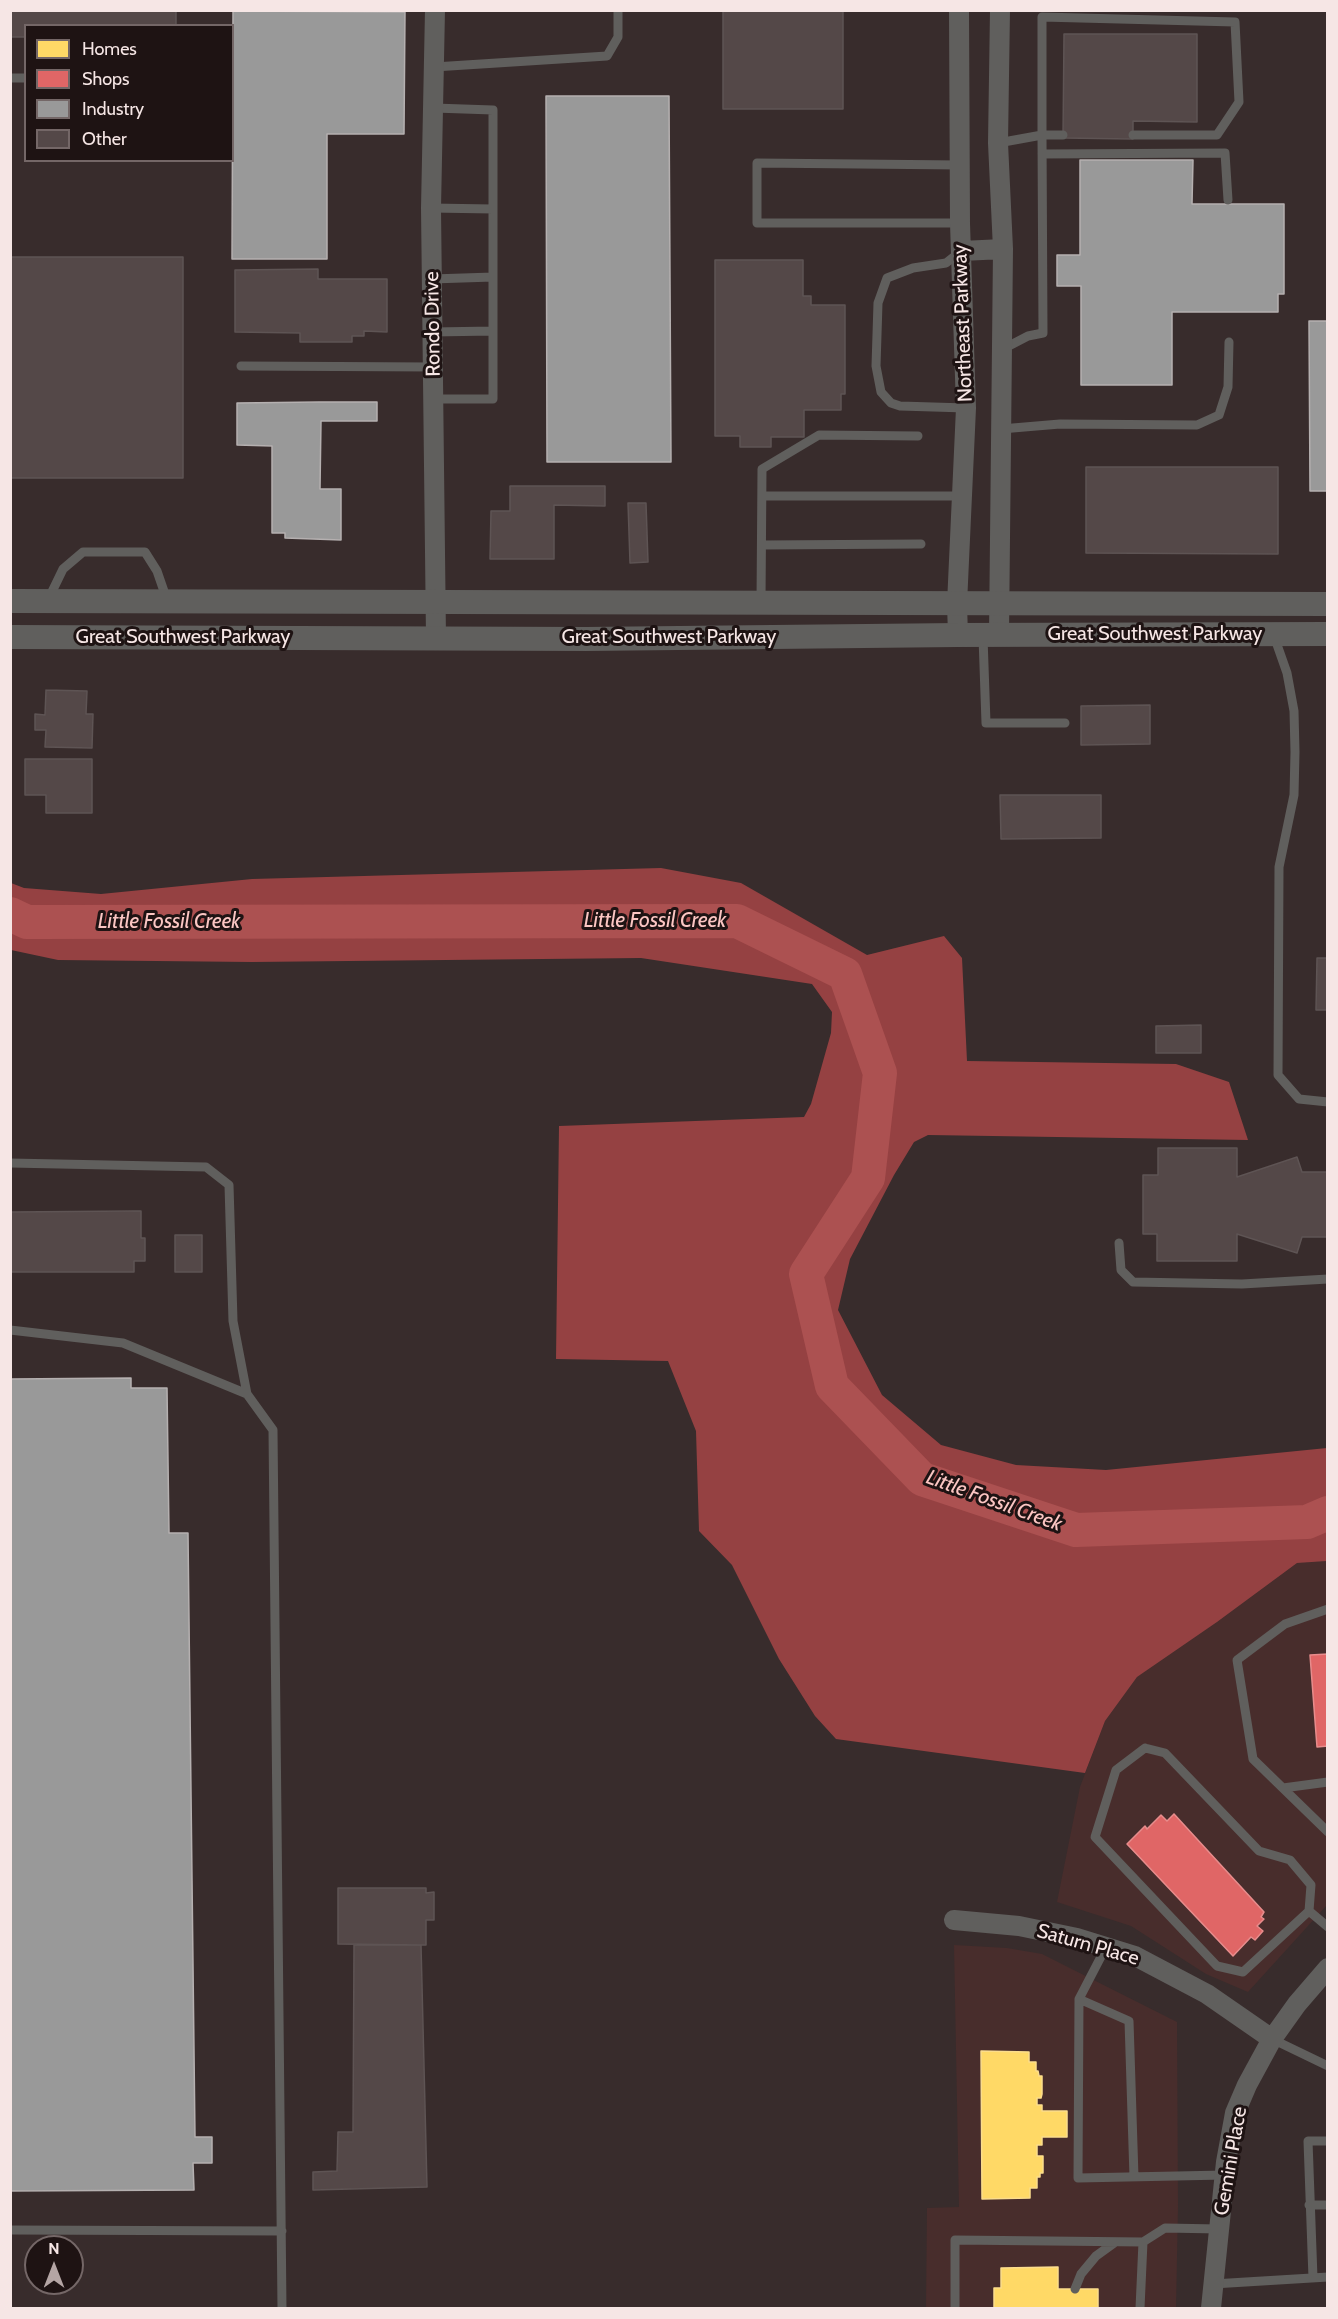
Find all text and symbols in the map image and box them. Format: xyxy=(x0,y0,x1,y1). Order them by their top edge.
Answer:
legend xyxy=(24,24,234,162)
text: Homes xyxy=(82,38,137,60)
text: Shops xyxy=(82,68,130,90)
text: Industry xyxy=(82,98,144,120)
text: Other xyxy=(82,128,127,150)
street label: Northeast Parkway xyxy=(948,244,978,402)
street label: Rondo Drive xyxy=(420,271,446,377)
street label: Great Southwest Parkway xyxy=(1048,622,1262,646)
street label: Great Southwest Parkway xyxy=(76,625,290,649)
street label: Great Southwest Parkway xyxy=(562,625,776,649)
water label: Little Fossil Creek xyxy=(584,908,726,934)
water label: Little Fossil Creek xyxy=(98,909,240,935)
water label: Little Fossil Creek xyxy=(923,1465,1065,1537)
street label: Saturn Place xyxy=(1034,1919,1142,1971)
street label: Gemini Place xyxy=(1210,2105,1252,2217)
north arrow xyxy=(24,2235,84,2295)
text: N xyxy=(48,2239,60,2258)

